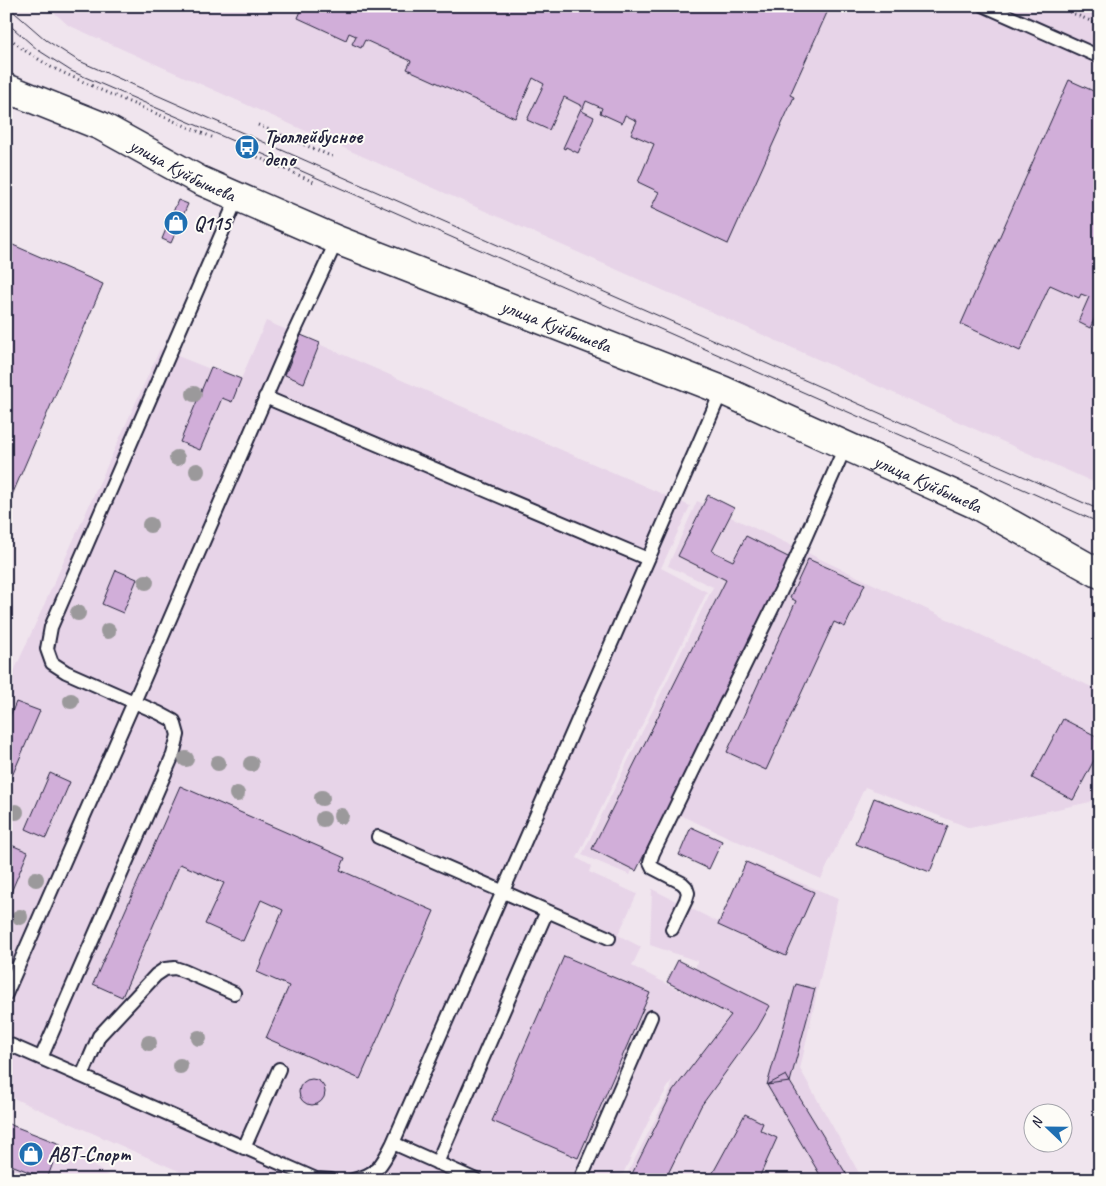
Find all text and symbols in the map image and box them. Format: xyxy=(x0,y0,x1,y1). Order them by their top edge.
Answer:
place label: Троллейбусное депо xyxy=(264,124,364,172)
street label: улица Куйбышева xyxy=(124,132,241,208)
bus stop icon: Троллейбусное депо xyxy=(234,134,260,160)
shop icon: Q115 xyxy=(163,210,189,236)
place label: Q115 xyxy=(194,211,233,236)
street label: улица Куйбышева xyxy=(497,293,616,359)
street label: улица Куйбышева xyxy=(869,448,988,520)
north arrow xyxy=(1024,1104,1074,1154)
text: N xyxy=(1027,1114,1047,1131)
shop icon: АВТ-Спорт xyxy=(18,1141,44,1167)
place label: АВТ-Спорт xyxy=(48,1142,132,1167)

